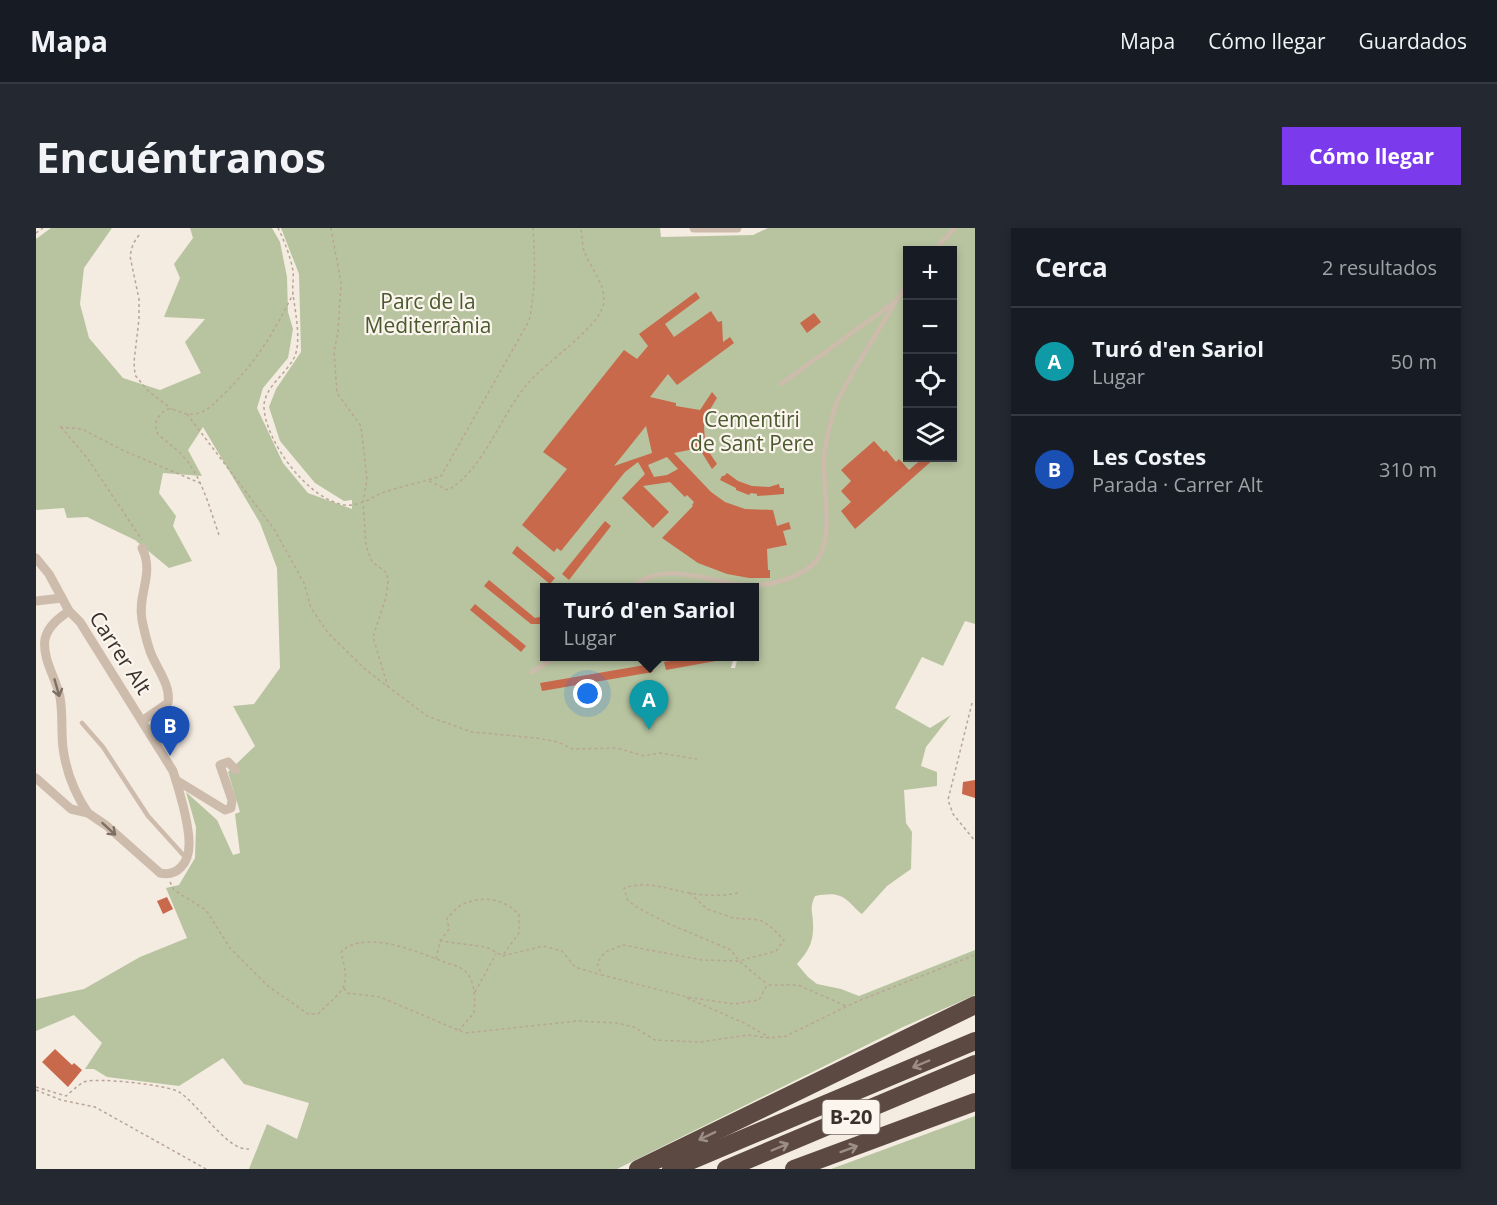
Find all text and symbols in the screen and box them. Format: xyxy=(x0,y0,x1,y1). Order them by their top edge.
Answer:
text: Mapa xyxy=(30,22,108,60)
text: Mapa xyxy=(1120,27,1175,55)
text: Cómo llegar xyxy=(1208,27,1326,55)
text: Guardados xyxy=(1359,27,1467,55)
button: Cómo llegar xyxy=(1282,127,1461,185)
text: Encuéntranos xyxy=(36,128,326,185)
map controls xyxy=(903,246,957,462)
button: + xyxy=(903,246,957,300)
text: Cerca xyxy=(1035,249,1108,285)
text: 2 resultados xyxy=(1322,254,1437,281)
park label: Parc de la Mediterrània xyxy=(365,287,491,339)
button: − xyxy=(903,300,957,354)
text: Turó d'en Sariol xyxy=(1092,333,1264,363)
text: A xyxy=(1048,348,1061,375)
text: 50 m xyxy=(1390,348,1437,375)
button: locate xyxy=(903,354,957,408)
text: Lugar xyxy=(1092,363,1145,390)
park label: Cementiri de Sant Pere xyxy=(690,405,814,457)
button: layers xyxy=(903,408,957,462)
text: Les Costes xyxy=(1092,441,1206,471)
text: B xyxy=(1048,456,1061,483)
text: 310 m xyxy=(1379,456,1437,483)
text: Parada · Carrer Alt xyxy=(1092,471,1263,498)
popup xyxy=(540,583,759,661)
text: Turó d'en Sariol xyxy=(564,594,735,624)
street label: Carrer Alt xyxy=(84,605,158,699)
text: Lugar xyxy=(564,624,616,651)
one-way arrow xyxy=(52,678,63,697)
your location xyxy=(573,679,602,708)
pin: A xyxy=(630,680,668,730)
pin: B xyxy=(150,706,190,756)
one-way arrow xyxy=(101,822,116,836)
one-way arrow xyxy=(913,1059,931,1070)
road number: B-20 xyxy=(822,1100,880,1134)
one-way arrow xyxy=(699,1131,717,1142)
one-way arrow xyxy=(771,1141,789,1152)
one-way arrow xyxy=(839,1142,858,1153)

